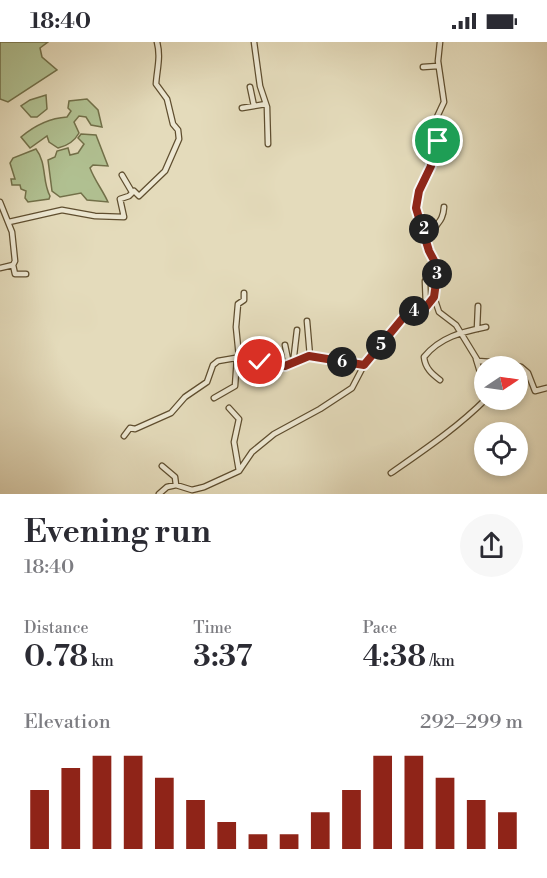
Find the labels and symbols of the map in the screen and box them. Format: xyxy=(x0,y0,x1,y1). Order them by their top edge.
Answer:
pin xyxy=(412,115,463,166)
pin: 2 xyxy=(409,214,439,244)
pin: 3 xyxy=(422,259,452,289)
pin: 4 xyxy=(399,296,429,326)
pin: 5 xyxy=(366,330,396,360)
pin xyxy=(234,336,285,387)
pin: 6 xyxy=(327,347,357,377)
north arrow xyxy=(474,356,528,410)

